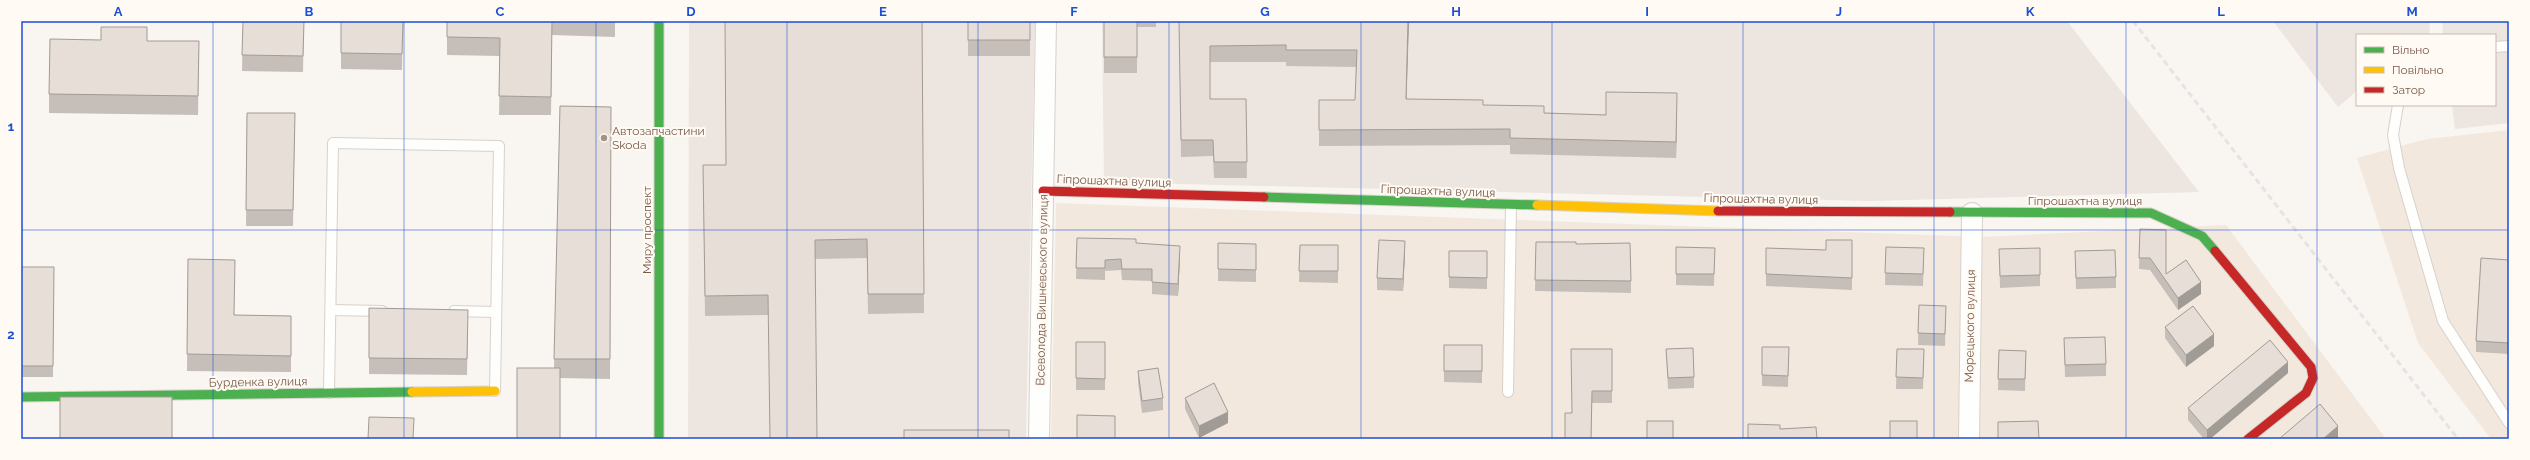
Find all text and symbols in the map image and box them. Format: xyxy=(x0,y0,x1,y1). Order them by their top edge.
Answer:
text: A xyxy=(114,4,123,19)
text: B xyxy=(305,4,314,19)
text: C xyxy=(496,4,505,19)
text: D xyxy=(686,4,696,19)
text: E xyxy=(879,4,887,19)
text: F xyxy=(1070,4,1078,19)
text: G xyxy=(1260,4,1270,19)
text: H xyxy=(1451,4,1461,19)
text: I xyxy=(1645,4,1649,19)
text: J xyxy=(1836,4,1842,19)
text: K xyxy=(2026,4,2035,19)
text: L xyxy=(2217,4,2225,19)
text: M xyxy=(2406,4,2418,19)
legend xyxy=(2356,34,2496,106)
text: Вільно xyxy=(2392,43,2429,57)
text: Повільно xyxy=(2392,63,2444,77)
text: Затор xyxy=(2392,83,2425,97)
text: 1 xyxy=(8,119,15,134)
place label: Автозапчастини Skoda xyxy=(612,124,705,152)
marker: Автозапчастини Skoda xyxy=(599,133,609,143)
street label: Гіпрошахтна вулиця xyxy=(1056,172,1172,190)
street label: Гіпрошахтна вулиця xyxy=(1380,182,1496,200)
street label: Миру проспект xyxy=(640,186,654,274)
street label: Гіпрошахтна вулиця xyxy=(1704,191,1818,207)
street label: Всеволода Вишневського вулиця xyxy=(1033,194,1051,386)
street label: Гіпрошахтна вулиця xyxy=(2028,194,2142,208)
street label: Морецького вулиця xyxy=(1962,269,1978,383)
text: 2 xyxy=(7,327,15,342)
street label: Бурденка вулиця xyxy=(209,374,307,390)

